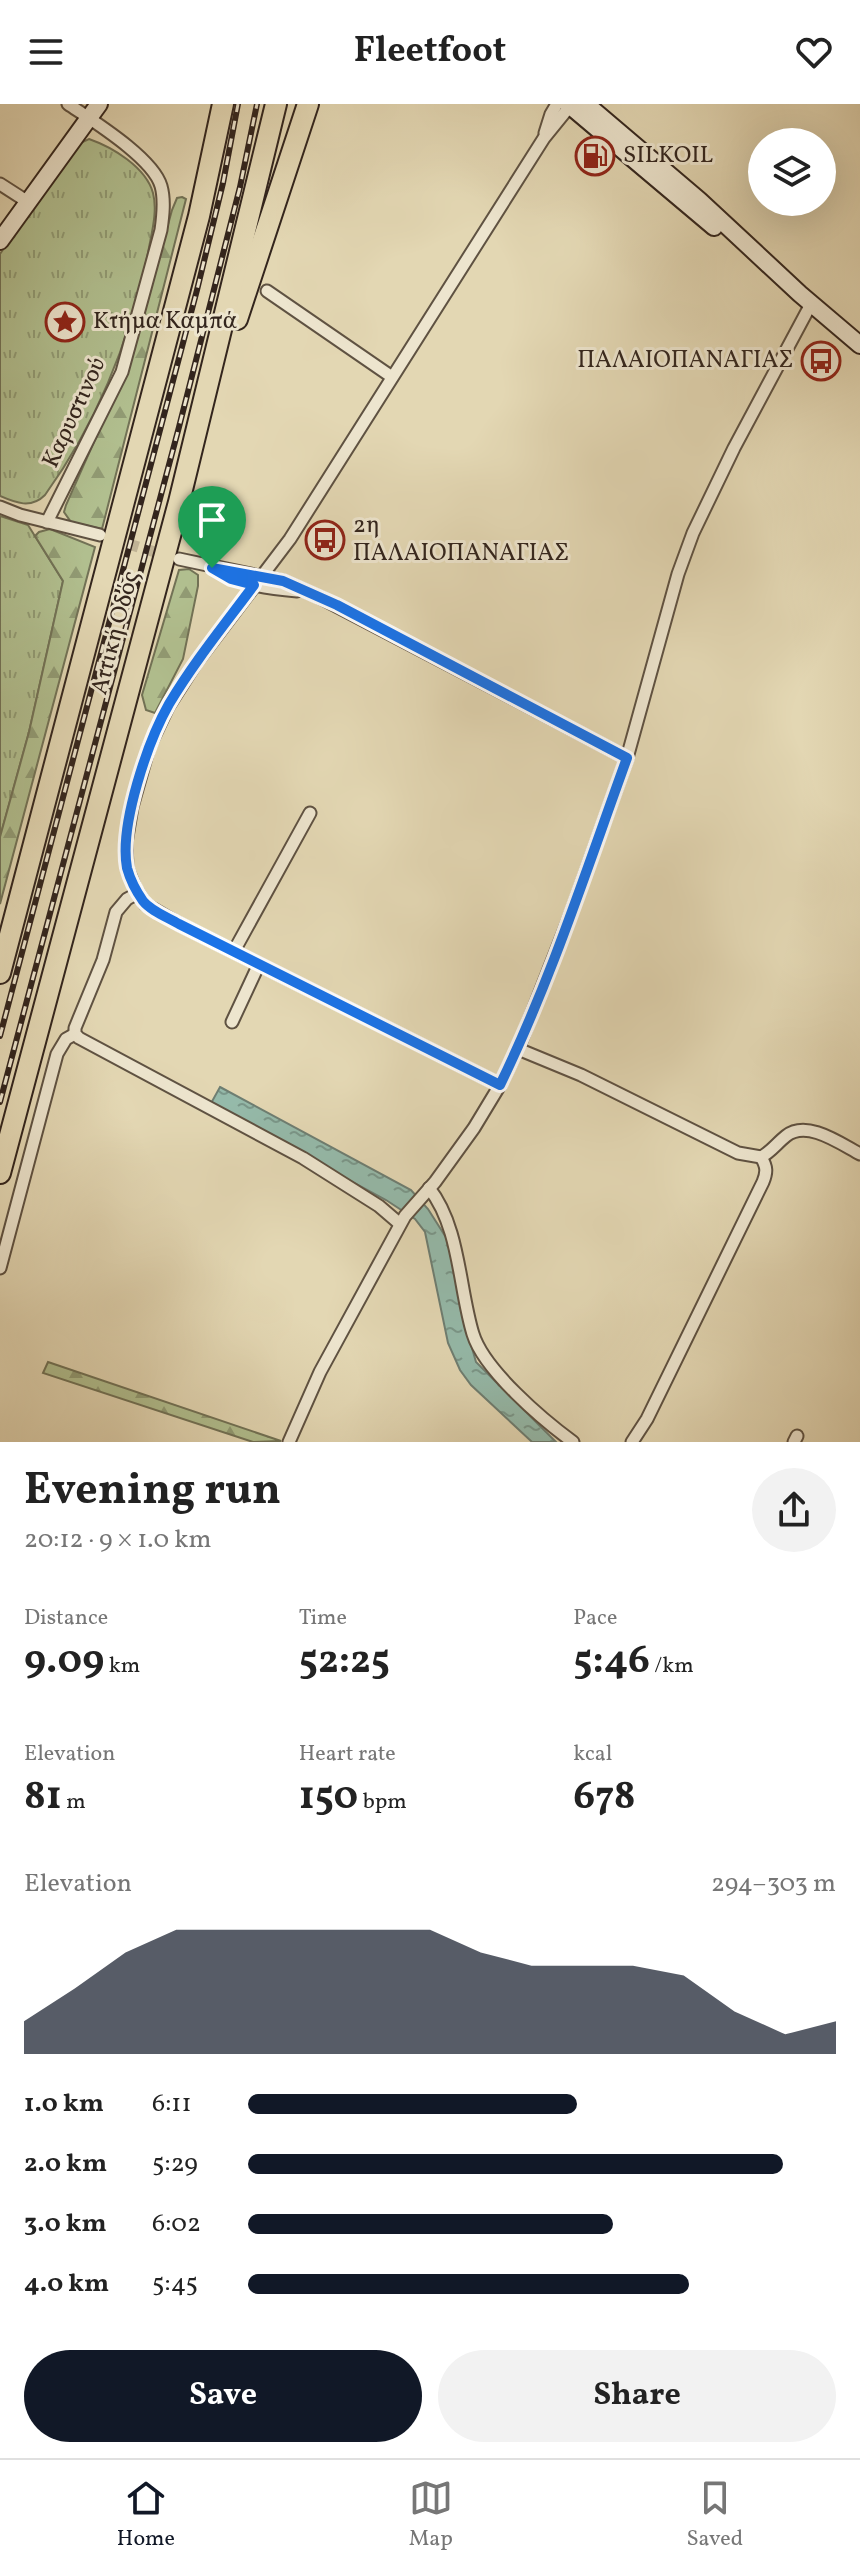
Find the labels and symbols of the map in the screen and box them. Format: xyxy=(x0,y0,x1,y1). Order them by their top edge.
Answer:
fuel station icon: SILKOIL xyxy=(574,135,616,177)
place label: SILKOIL xyxy=(623,139,713,173)
place icon: Kτήμα Καμπά xyxy=(44,301,86,343)
place label: Kτήμα Καμπά xyxy=(93,305,237,339)
bus stop icon: ΠΑΛΑΙΟΠΑΝΑΓΙΑΣ xyxy=(800,340,842,382)
place label: ΠΑΛΑΙΟΠΑΝΑΓΙΑΣ xyxy=(577,344,793,378)
street label: Καρυστινού xyxy=(35,352,115,474)
pin xyxy=(178,486,246,568)
place label: 2η ΠΑΛΑΙΟΠΑΝΑΓΙΑΣ xyxy=(353,509,569,571)
bus stop icon: 2η ΠΑΛΑΙΟΠΑΝΑΓΙΑΣ xyxy=(304,519,346,561)
street label: Αττική Οδός xyxy=(83,567,149,699)

